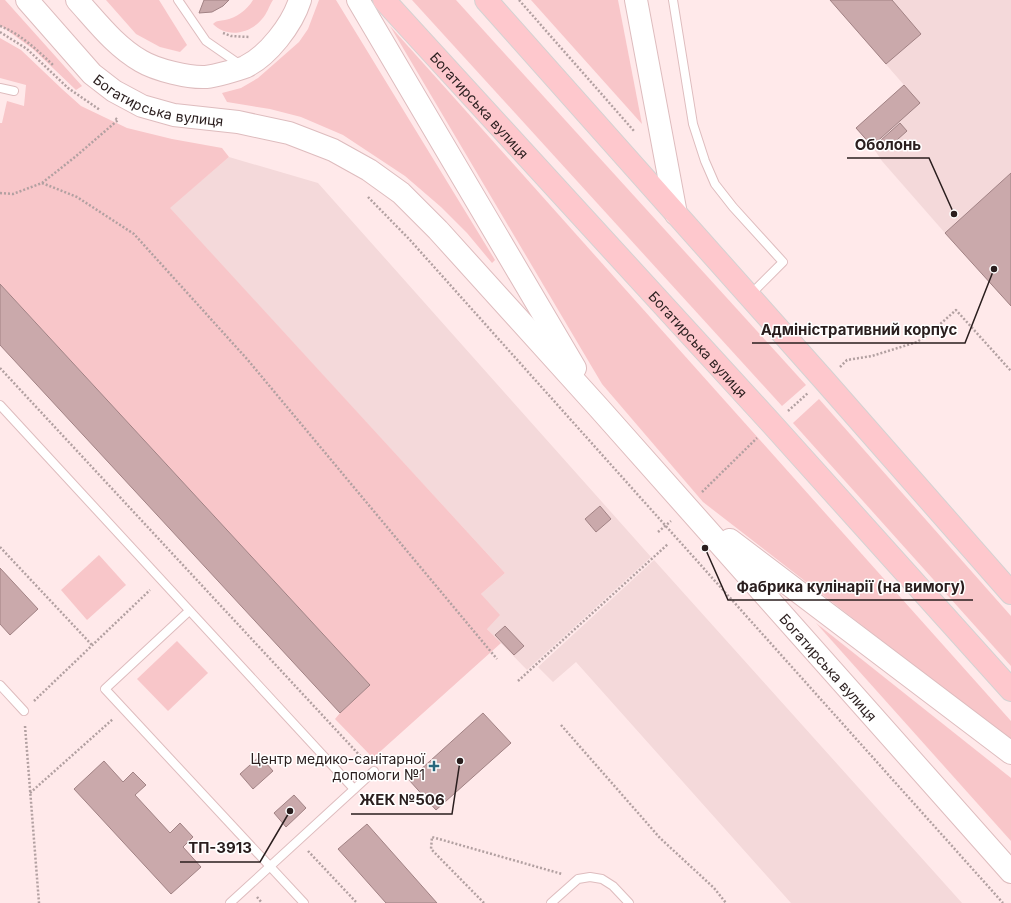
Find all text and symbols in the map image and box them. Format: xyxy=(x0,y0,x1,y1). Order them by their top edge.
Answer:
street label: Богатирська вулиця xyxy=(427,48,533,161)
street label: Богатирська вулиця xyxy=(90,70,224,129)
callout: Оболонь xyxy=(847,131,929,158)
text: Оболонь xyxy=(855,135,921,154)
street label: Богатирська вулиця xyxy=(646,287,751,400)
callout: Адміністративний корпус xyxy=(752,316,965,343)
text: Адміністративний корпус xyxy=(761,320,958,339)
callout: Фабрика кулінарії (на вимогу) xyxy=(728,573,973,600)
text: Фабрика кулінарії (на вимогу) xyxy=(737,577,965,596)
street label: Богатирська вулиця xyxy=(777,610,881,724)
place label: Центр медико-санітарної допомоги №1 xyxy=(250,750,426,783)
marker: Центр медико-санітарної допомоги №1 xyxy=(428,760,440,772)
callout: ЖЕК №506 xyxy=(351,787,452,814)
text: ЖЕК №506 xyxy=(359,790,445,809)
callout: ТП-3913 xyxy=(180,835,260,862)
text: ТП-3913 xyxy=(188,838,252,857)

